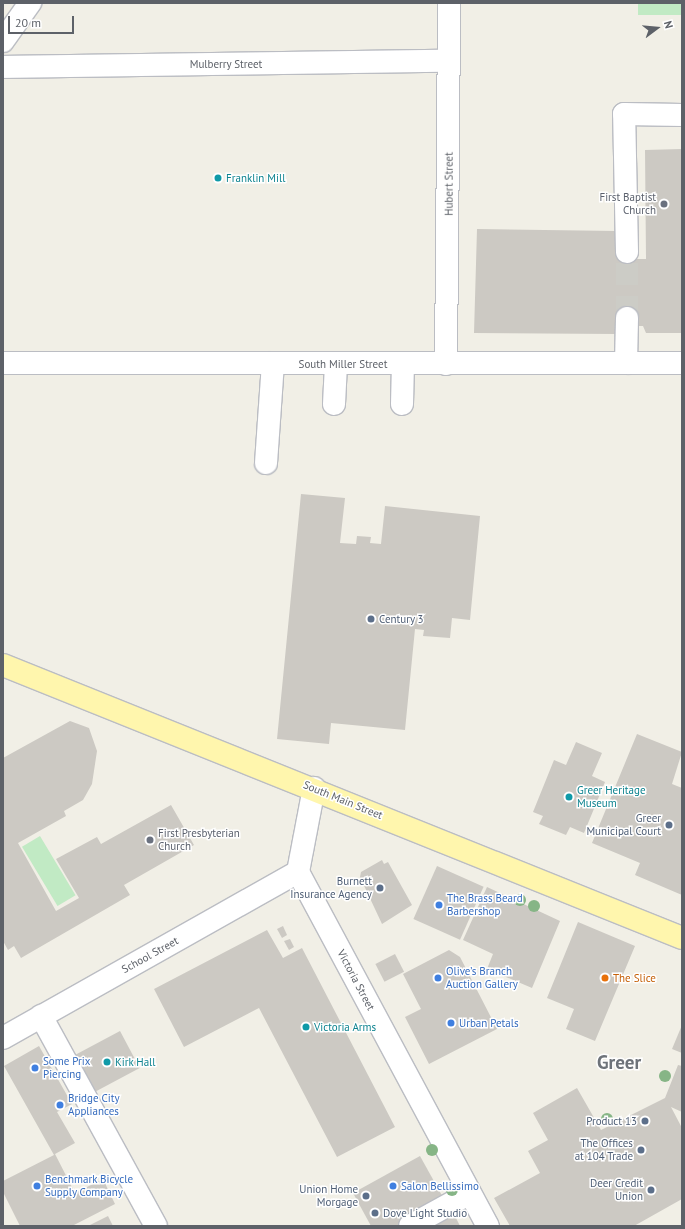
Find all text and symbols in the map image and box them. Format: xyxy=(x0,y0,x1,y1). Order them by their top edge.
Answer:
scale bar xyxy=(10,8,76,34)
north arrow xyxy=(637,8,677,48)
text: 20 m xyxy=(15,15,41,30)
text: N xyxy=(661,19,676,30)
street label: Mulberry Street xyxy=(189,57,263,71)
street label: Hubert Street xyxy=(442,152,456,216)
place label: Franklin Mill xyxy=(226,171,285,185)
marker: Franklin Mill xyxy=(213,173,223,183)
place label: First Baptist Church xyxy=(599,191,656,217)
marker: First Baptist Church xyxy=(659,199,669,209)
street label: South Miller Street xyxy=(299,357,387,371)
place label: Century 3 xyxy=(379,612,424,626)
marker: Century 3 xyxy=(366,614,376,624)
street label: South Main Street xyxy=(301,778,385,822)
place label: Greer Heritage Museum xyxy=(577,784,646,810)
marker: Greer Heritage Museum xyxy=(564,792,574,802)
place label: Greer Municipal Court xyxy=(586,812,661,838)
marker: Greer Municipal Court xyxy=(664,820,674,830)
place label: First Presbyterian Church xyxy=(158,827,240,853)
marker: First Presbyterian Church xyxy=(145,835,155,845)
place label: Burnett Insurance Agency xyxy=(290,875,372,901)
marker: Burnett Insurance Agency xyxy=(375,883,385,893)
place label: The Brass Beard Barbershop xyxy=(447,892,523,918)
marker: The Brass Beard Barbershop xyxy=(434,900,444,910)
street label: School Street xyxy=(119,934,181,976)
street label: Victoria Street xyxy=(334,947,378,1013)
place label: Olive’s Branch Auction Gallery xyxy=(446,965,518,991)
place label: The Slice xyxy=(613,971,656,985)
marker: Olive’s Branch Auction Gallery xyxy=(433,973,443,983)
marker: The Slice xyxy=(600,973,610,983)
place label: Urban Petals xyxy=(459,1016,519,1030)
marker: Urban Petals xyxy=(446,1018,456,1028)
place label: Victoria Arms xyxy=(314,1020,376,1034)
marker: Victoria Arms xyxy=(301,1022,311,1032)
district label: Greer xyxy=(597,1052,641,1074)
place label: Some Prix Piercing xyxy=(43,1055,90,1081)
place label: Kirk Hall xyxy=(115,1055,156,1069)
marker: Kirk Hall xyxy=(102,1057,112,1067)
marker: Some Prix Piercing xyxy=(30,1063,40,1073)
place label: Bridge City Appliances xyxy=(68,1092,120,1118)
marker: Bridge City Appliances xyxy=(55,1100,65,1110)
place label: Product 13 xyxy=(586,1114,637,1128)
marker: Product 13 xyxy=(640,1116,650,1126)
place label: The Offices at 104 Trade xyxy=(574,1137,633,1163)
marker: The Offices at 104 Trade xyxy=(636,1145,646,1155)
place label: Benchmark Bicycle Supply Company xyxy=(45,1173,133,1199)
place label: Deer Credit Union xyxy=(590,1177,643,1203)
place label: Salon Bellissimo xyxy=(401,1179,479,1193)
marker: Benchmark Bicycle Supply Company xyxy=(32,1181,42,1191)
marker: Salon Bellissimo xyxy=(388,1181,398,1191)
place label: Union Home Morgage xyxy=(299,1183,358,1209)
marker: Deer Credit Union xyxy=(646,1185,656,1195)
marker: Union Home Morgage xyxy=(361,1191,371,1201)
place label: Dove Light Studio xyxy=(383,1206,467,1220)
marker: Dove Light Studio xyxy=(370,1208,380,1218)

